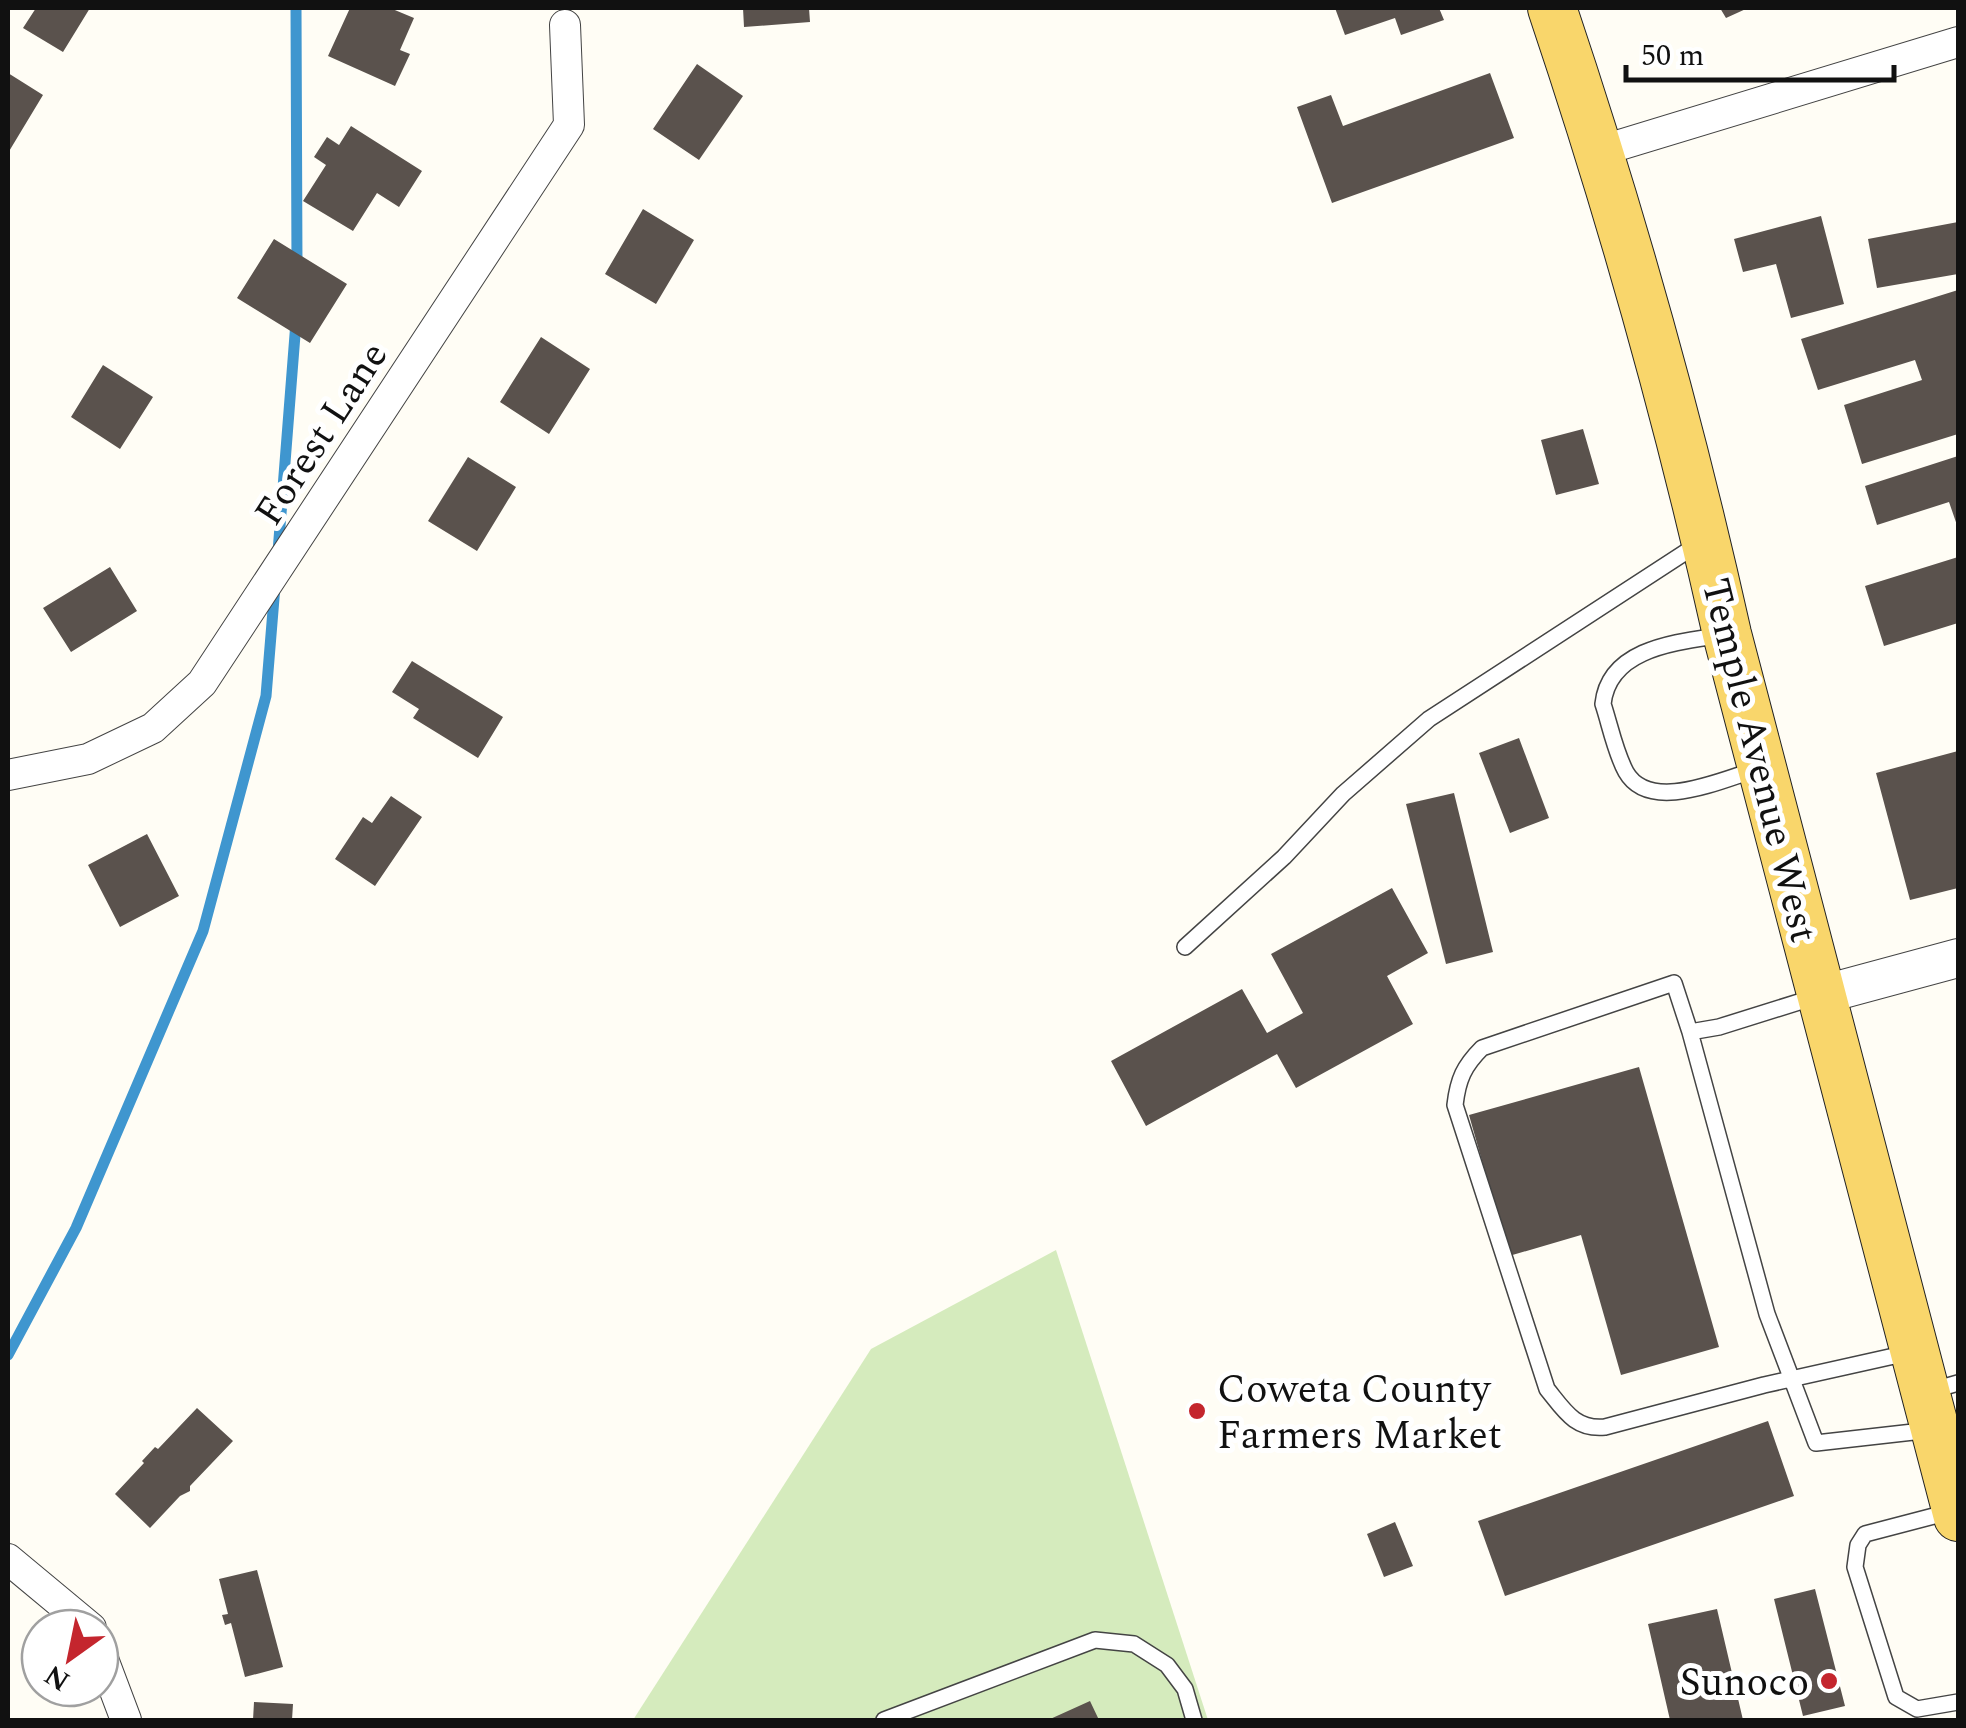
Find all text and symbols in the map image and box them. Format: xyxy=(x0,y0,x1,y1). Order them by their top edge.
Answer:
scale bar xyxy=(1626,20,1894,82)
text: 50 m xyxy=(1641,33,1704,79)
street label: Forest Lane xyxy=(240,330,405,539)
street label: Temple Avenue West xyxy=(1684,572,1833,949)
place label: Coweta County Farmers Market xyxy=(1217,1360,1502,1467)
marker: Coweta County Farmers Market xyxy=(1186,1400,1208,1422)
north arrow xyxy=(20,1608,120,1708)
text: N xyxy=(36,1653,78,1702)
place label: Sunoco xyxy=(1679,1653,1809,1714)
marker: Sunoco xyxy=(1818,1670,1840,1692)

